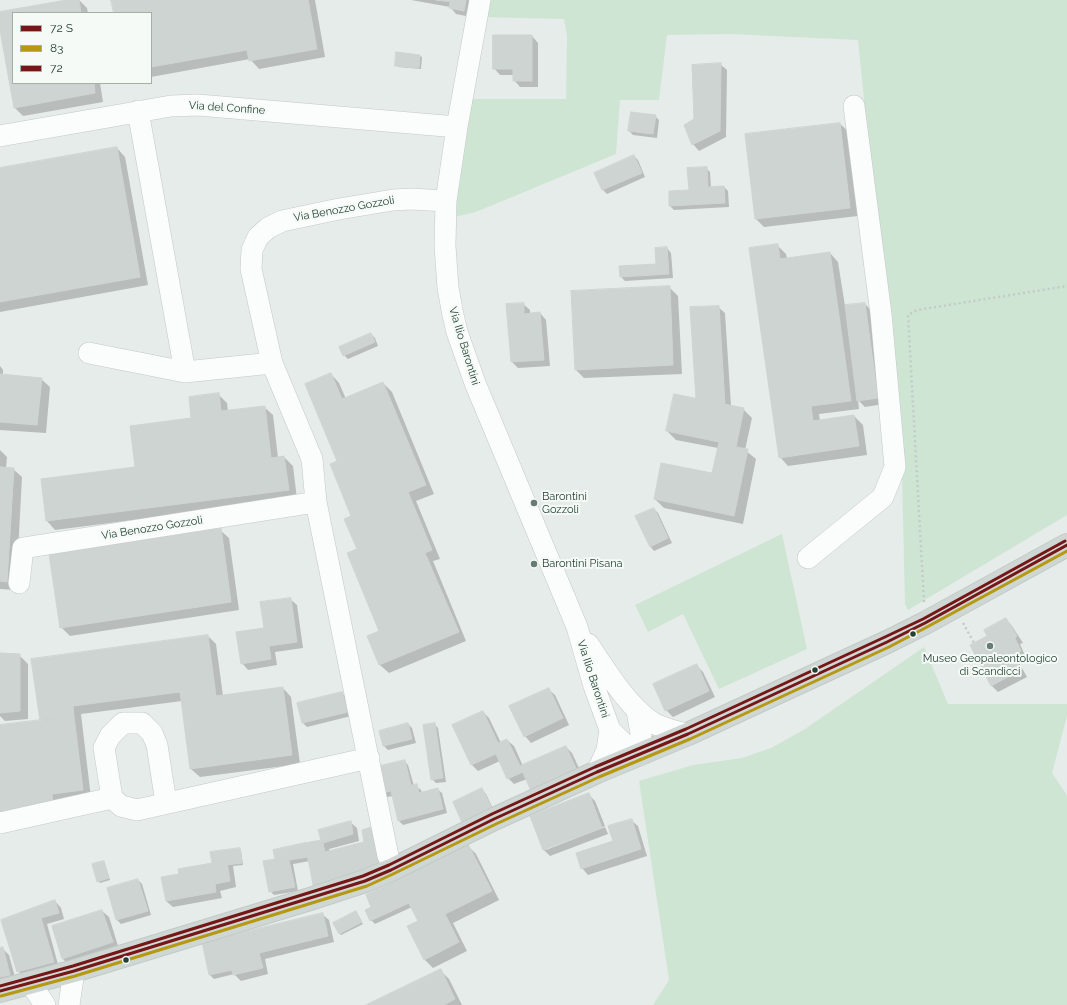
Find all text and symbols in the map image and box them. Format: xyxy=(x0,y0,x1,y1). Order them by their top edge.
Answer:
legend xyxy=(12,12,152,84)
text: 72 S xyxy=(50,21,73,35)
text: 83 xyxy=(50,41,64,55)
text: 72 xyxy=(50,61,63,75)
street label: Via del Confine xyxy=(188,99,266,117)
street label: Via Benozzo Gozzoli xyxy=(292,194,396,224)
street label: Via Ilio Barontini xyxy=(446,305,482,387)
place label: Barontini Gozzoli xyxy=(542,490,587,516)
marker: Barontini Gozzoli xyxy=(529,498,539,508)
street label: Via Benozzo Gozzoli xyxy=(100,513,204,543)
place label: Barontini Pisana xyxy=(542,557,623,571)
marker: Barontini Pisana xyxy=(529,559,539,569)
unlabelled marker xyxy=(908,629,918,639)
street label: Via Ilio Barontini xyxy=(574,638,612,720)
marker: Museo Geopaleontologico di Scandicci xyxy=(985,641,995,651)
place label: Museo Geopaleontologico di Scandicci xyxy=(923,652,1057,678)
unlabelled marker xyxy=(810,665,820,675)
unlabelled marker xyxy=(121,955,131,965)

